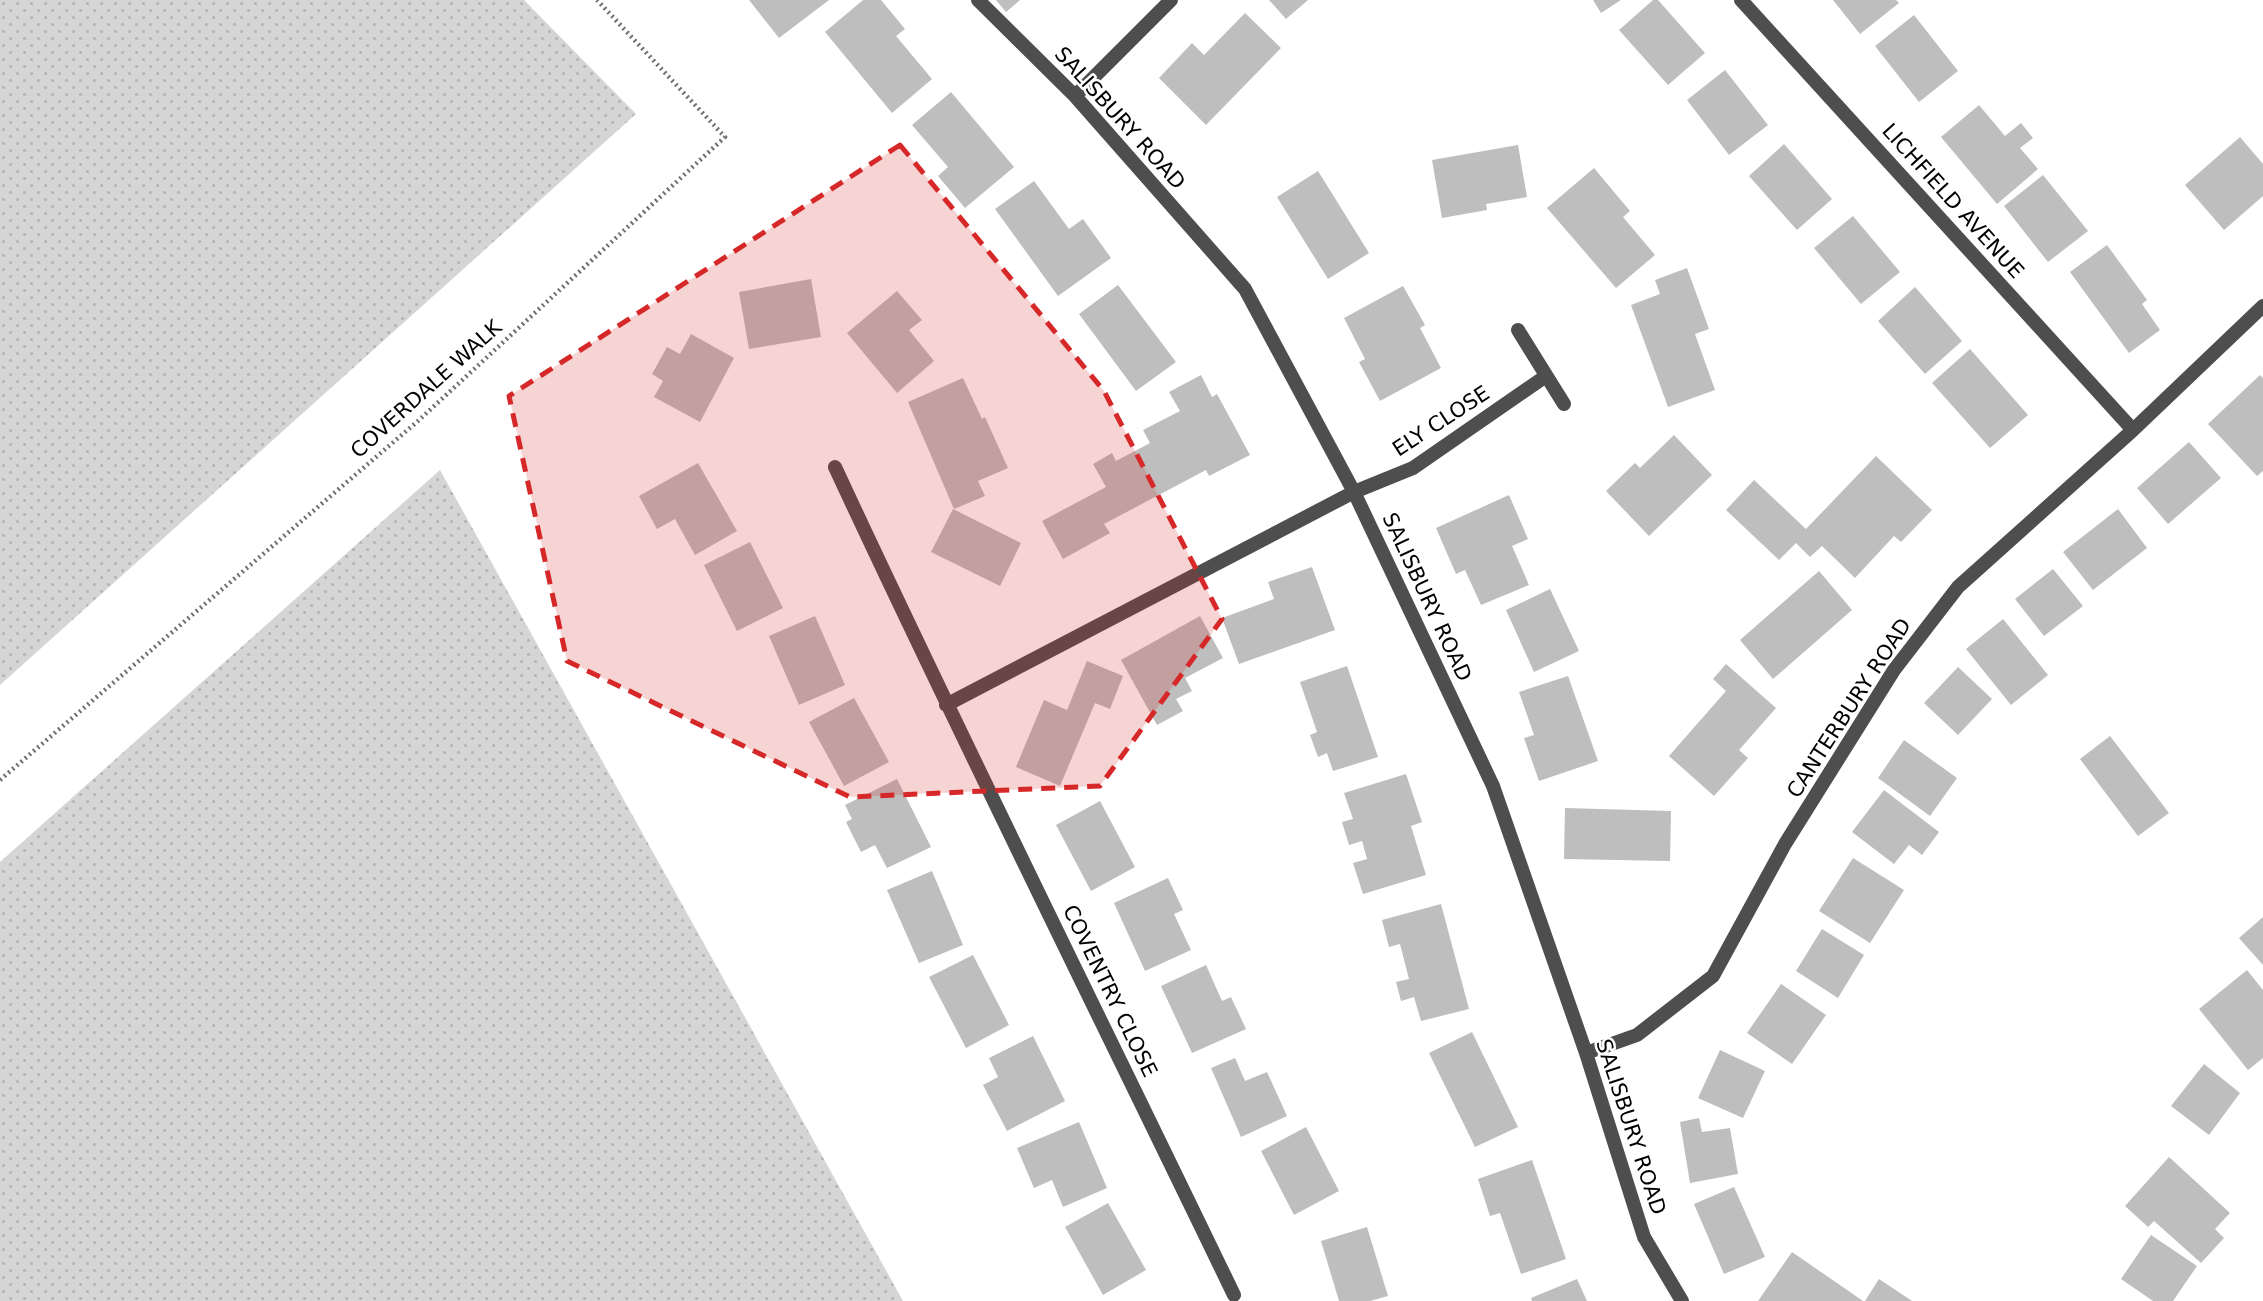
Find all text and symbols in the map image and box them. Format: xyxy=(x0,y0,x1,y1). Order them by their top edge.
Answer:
street label: SALISBURY ROAD xyxy=(1050,42,1190,194)
street label: LICHFIELD AVENUE xyxy=(1877,119,2029,283)
street label: COVERDALE WALK xyxy=(346,314,507,463)
street label: ELY CLOSE xyxy=(1388,381,1494,461)
street label: SALISBURY ROAD xyxy=(1377,509,1477,685)
street label: CANTERBURY ROAD xyxy=(1782,614,1916,802)
street label: COVENTRY CLOSE xyxy=(1058,901,1162,1081)
street label: SALISBURY ROAD xyxy=(1591,1036,1671,1218)

